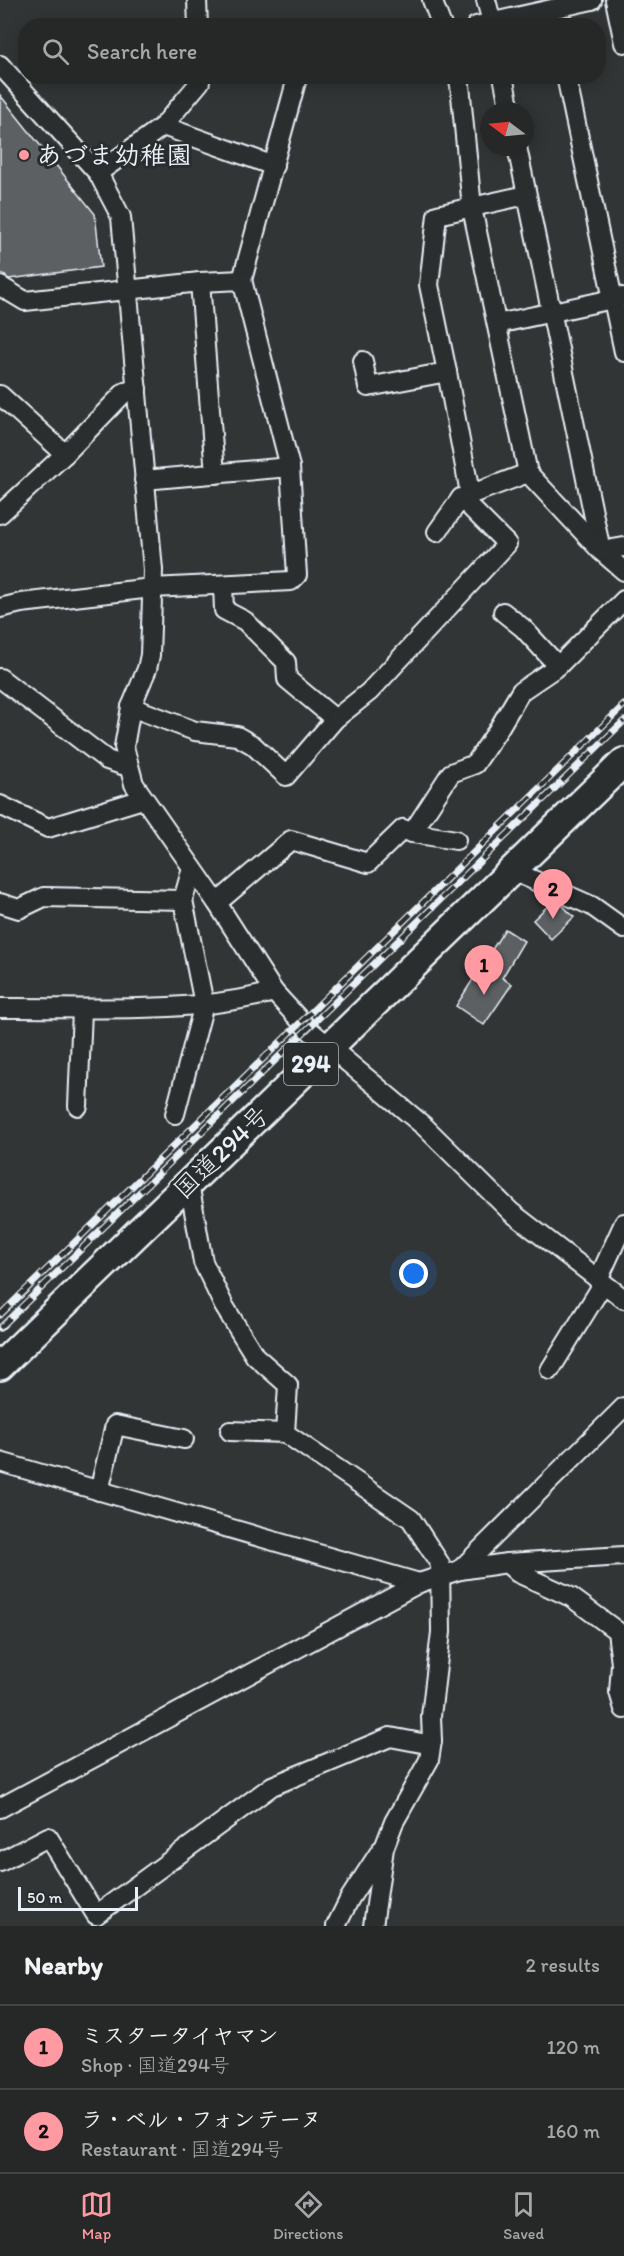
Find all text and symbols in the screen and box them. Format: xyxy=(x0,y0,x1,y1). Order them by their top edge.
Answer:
search box xyxy=(18,18,606,84)
icon: search xyxy=(39,35,72,68)
text: Search here xyxy=(87,38,197,65)
north arrow xyxy=(480,102,534,156)
place label: あづま幼稚園 xyxy=(36,139,192,171)
marker: あづま幼稚園 xyxy=(17,148,31,162)
pin: 2 xyxy=(534,870,572,919)
pin: 1 xyxy=(464,946,504,995)
road number: 294 xyxy=(284,1043,338,1085)
street label: 国道294号 xyxy=(166,1098,276,1206)
your location xyxy=(399,1259,428,1288)
scale bar xyxy=(18,1884,138,1912)
text: 50 m xyxy=(27,1888,62,1907)
text: Nearby xyxy=(24,1949,103,1981)
text: 2 results xyxy=(526,1953,600,1977)
text: ミスタータイヤマン xyxy=(81,2022,279,2049)
text: 1 xyxy=(39,2035,48,2059)
text: 120 m xyxy=(547,2035,600,2059)
text: Shop · 国道294号 xyxy=(81,2053,230,2077)
text: ラ・ベル・フォンテーヌ xyxy=(81,2106,322,2133)
text: 2 xyxy=(38,2119,49,2143)
text: 160 m xyxy=(547,2119,600,2143)
text: Restaurant · 国道294号 xyxy=(81,2137,284,2161)
tab: Map xyxy=(80,2188,113,2243)
tab: Directions xyxy=(273,2188,343,2243)
tab: Saved xyxy=(503,2188,544,2243)

